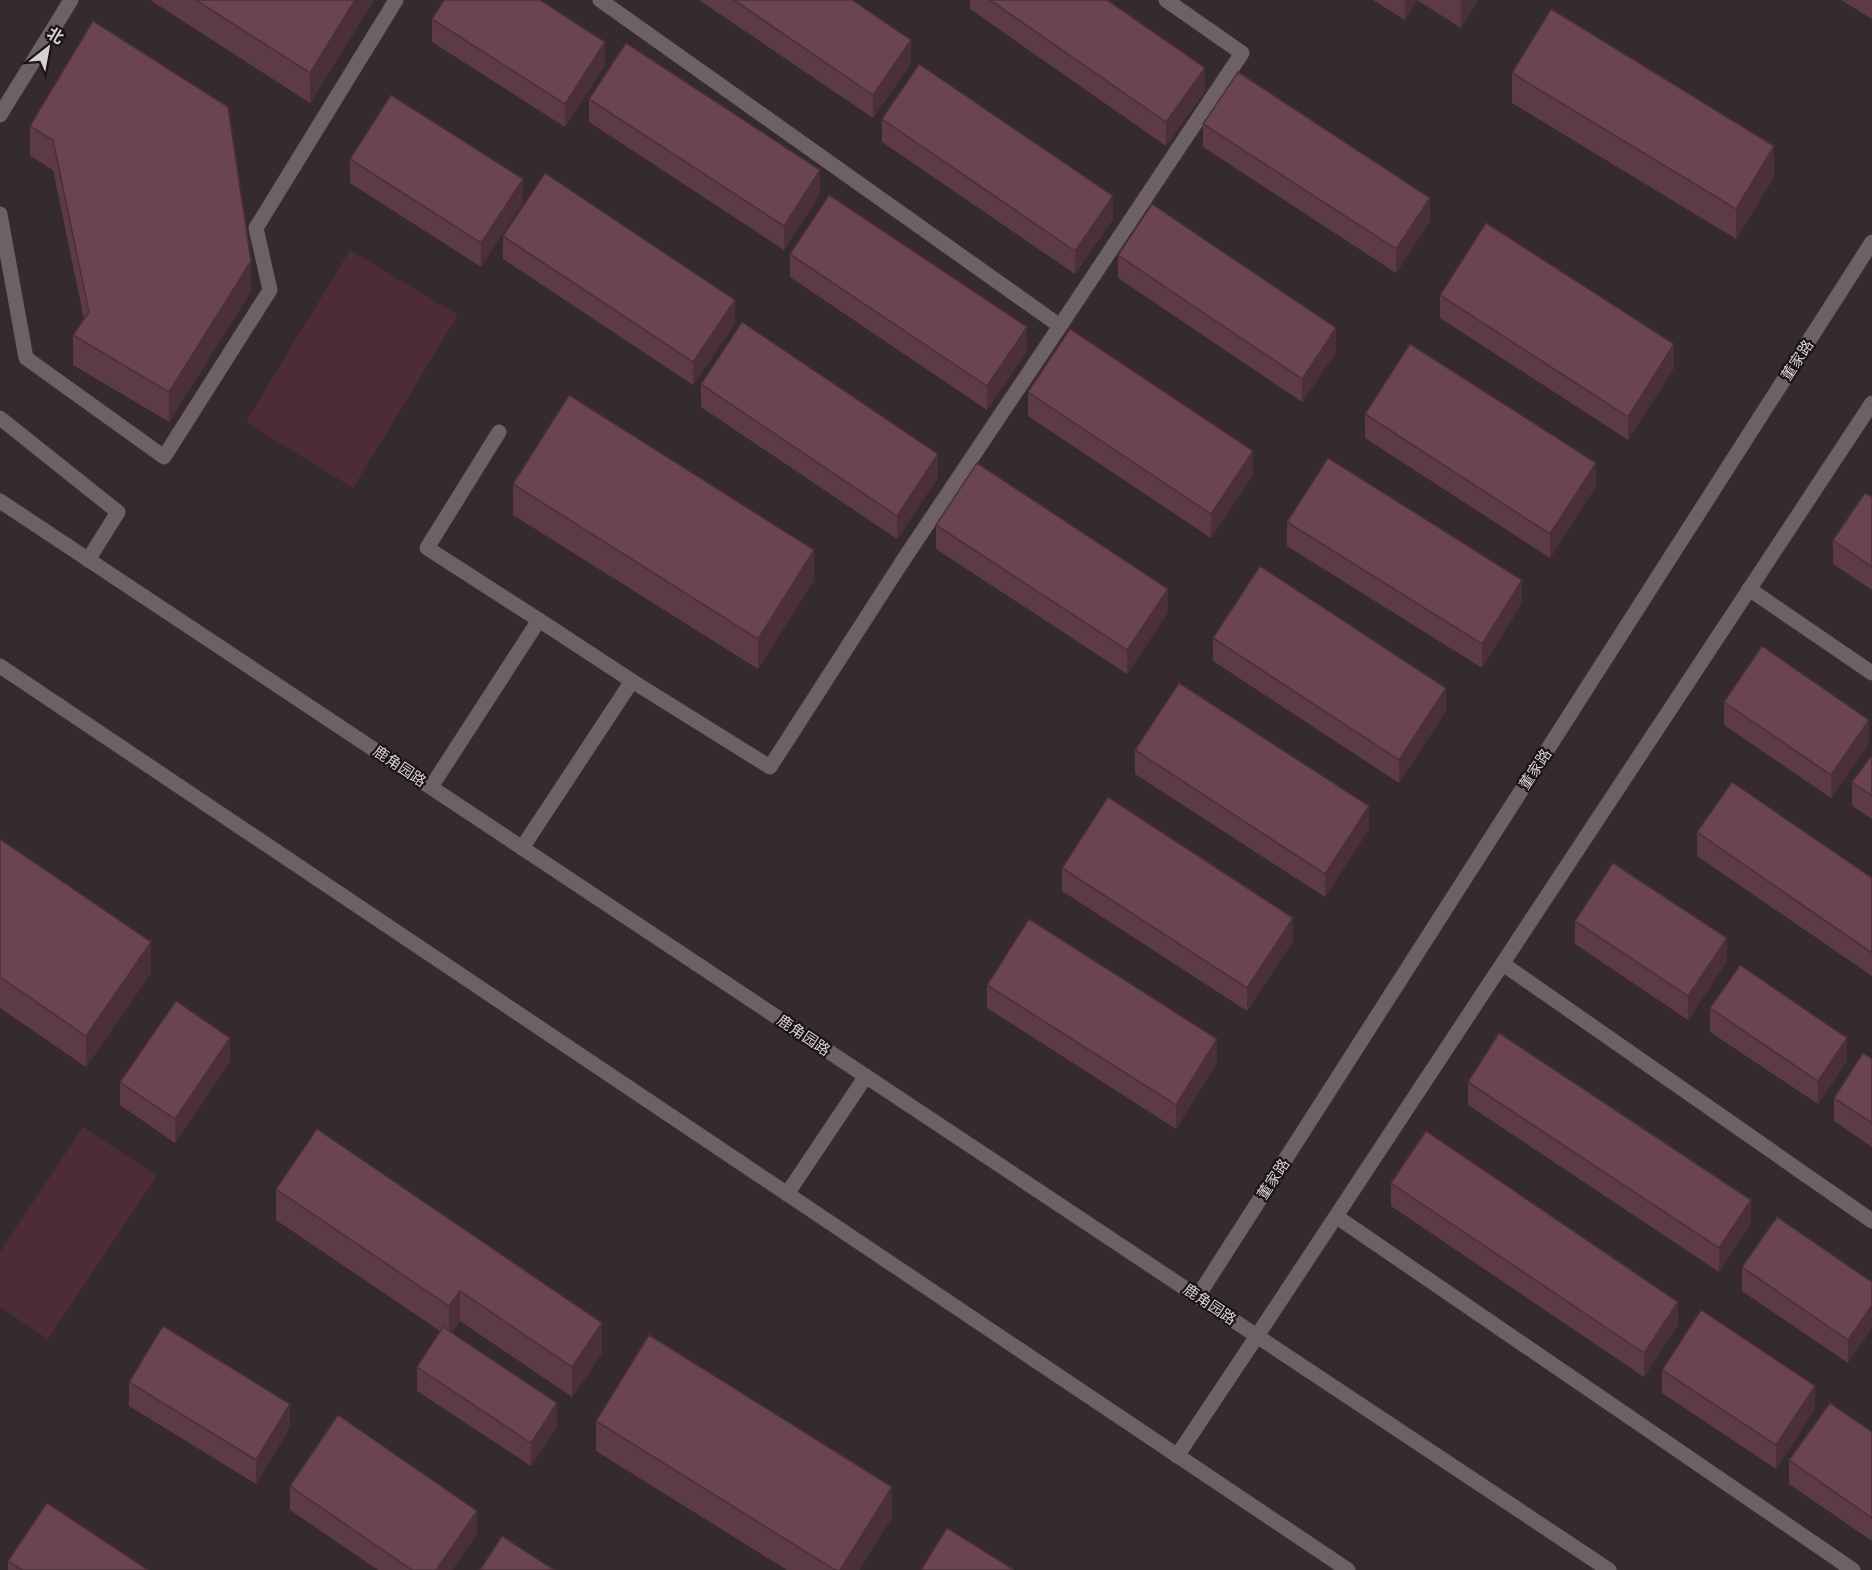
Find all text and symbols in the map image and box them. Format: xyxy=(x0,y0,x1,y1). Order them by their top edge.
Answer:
north arrow xyxy=(18,18,78,78)
text: 北 xyxy=(44,24,67,47)
street label: 董家路 xyxy=(1778,336,1816,384)
street label: 鹿角园路 xyxy=(370,742,430,790)
street label: 董家路 xyxy=(1516,745,1554,793)
street label: 鹿角园路 xyxy=(774,1011,834,1059)
street label: 董家路 xyxy=(1254,1155,1292,1203)
street label: 鹿角园路 xyxy=(1180,1280,1240,1328)

